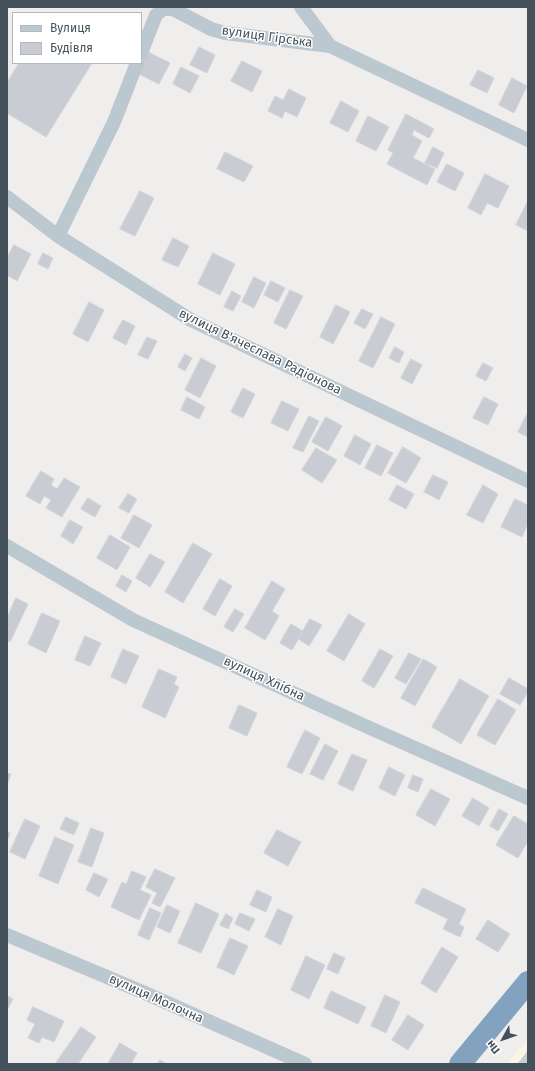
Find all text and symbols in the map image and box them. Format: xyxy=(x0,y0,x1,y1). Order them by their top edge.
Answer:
legend xyxy=(12,12,142,64)
text: Вулиця xyxy=(50,21,91,35)
street label: вулиця Гірська xyxy=(221,23,313,51)
text: Будівля xyxy=(50,41,93,55)
street label: вулиця В'ячеслава Радіонова xyxy=(176,306,344,398)
street label: вулиця Хлібна xyxy=(221,653,307,705)
street label: вулиця Молочна xyxy=(106,971,206,1027)
north arrow xyxy=(483,1019,523,1059)
text: Пн xyxy=(484,1038,503,1056)

